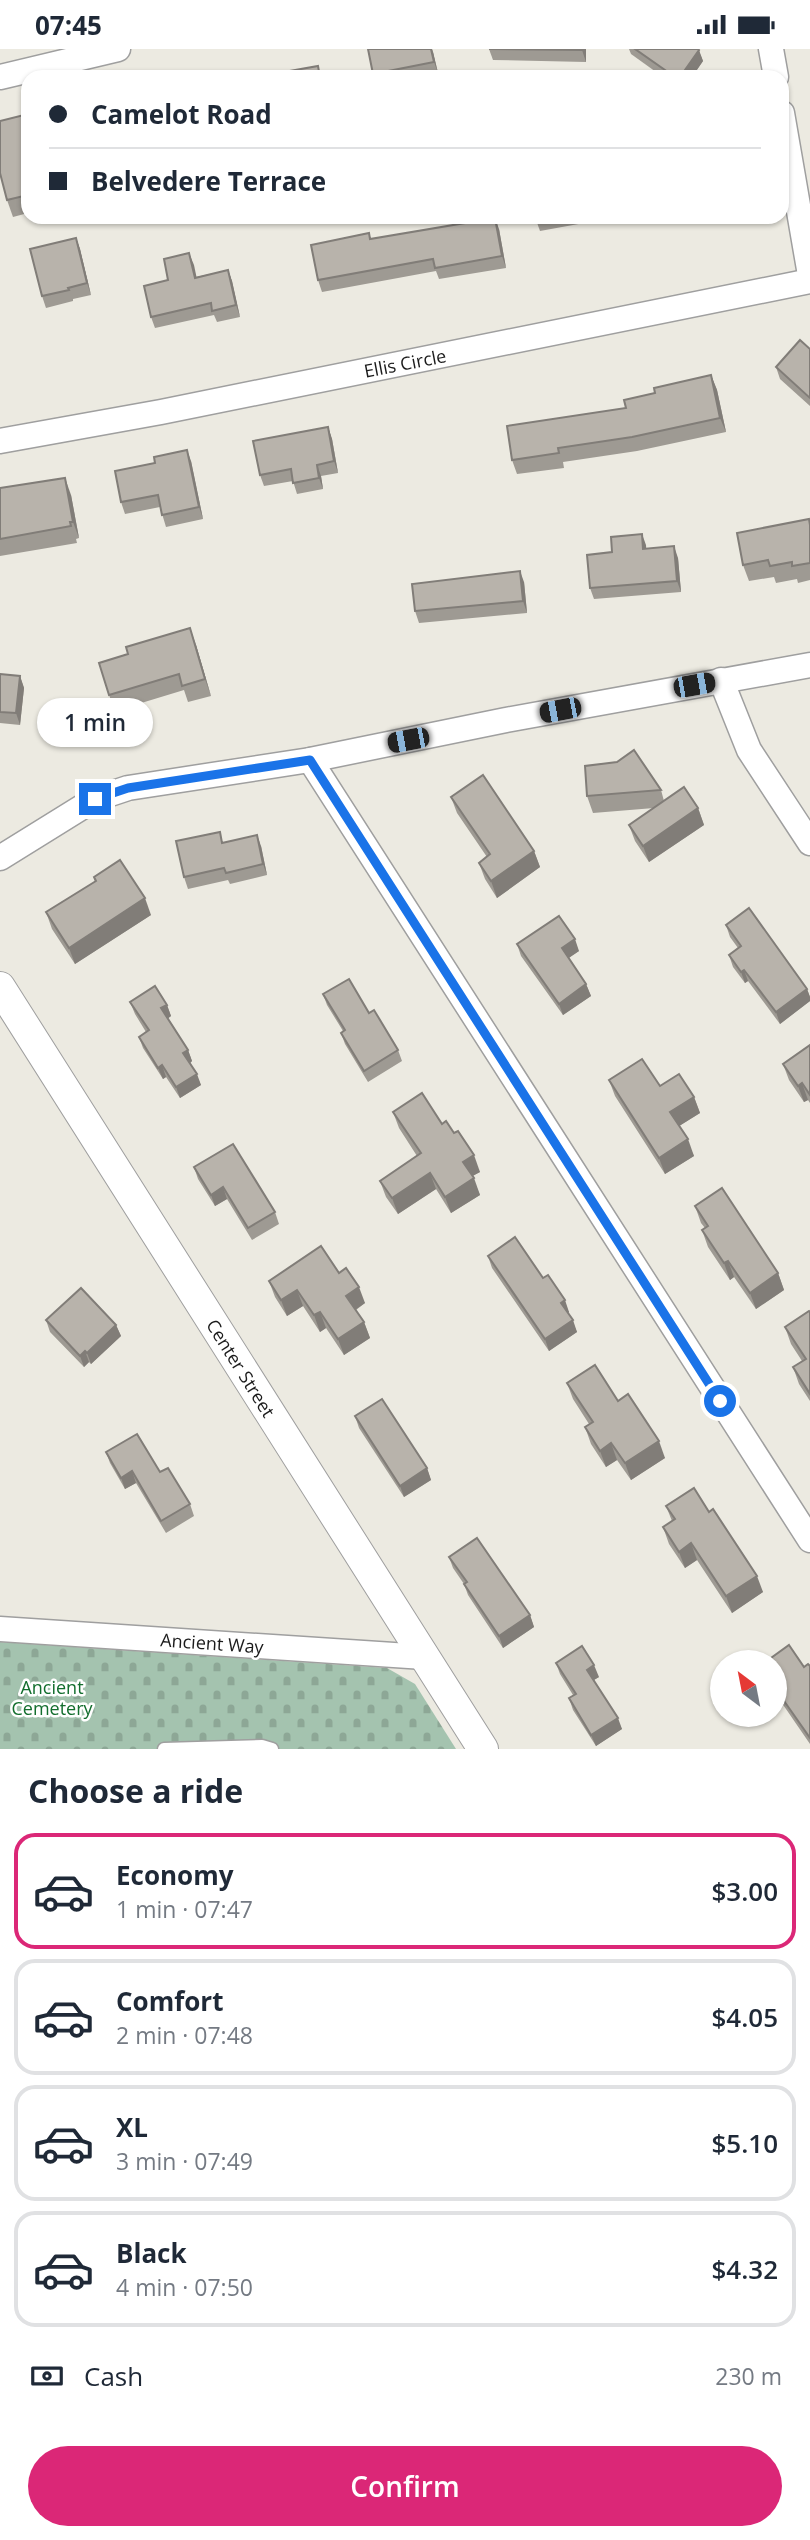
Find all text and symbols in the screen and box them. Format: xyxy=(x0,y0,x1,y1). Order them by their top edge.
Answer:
text: 07:45 xyxy=(35,7,102,43)
text: Camelot Road xyxy=(91,96,272,132)
text: Belvedere Terrace xyxy=(91,163,326,199)
street label: Ellis Circle xyxy=(362,343,448,383)
car xyxy=(672,671,717,699)
car xyxy=(538,696,583,724)
callout: 1 min xyxy=(37,697,153,747)
text: 1 min xyxy=(64,706,126,738)
car xyxy=(386,726,431,754)
route end xyxy=(79,783,111,815)
street label: Center Street xyxy=(201,1314,281,1422)
route start xyxy=(704,1385,736,1417)
street label: Ancient Way xyxy=(160,1627,265,1659)
north arrow xyxy=(710,1650,788,1727)
map controls xyxy=(710,1650,787,1727)
park label: Ancient Cemetery xyxy=(11,1675,94,1720)
text: Choose a ride xyxy=(28,1769,243,1812)
text: Economy xyxy=(116,1857,234,1893)
icon: car xyxy=(32,1860,95,1923)
text: $3.00 xyxy=(711,1873,778,1909)
text: 1 min · 07:47 xyxy=(116,1893,253,1925)
text: Comfort xyxy=(116,1983,223,2019)
icon: car xyxy=(32,1986,95,2049)
text: $4.05 xyxy=(711,1999,778,2035)
text: 2 min · 07:48 xyxy=(116,2019,253,2051)
text: XL xyxy=(116,2109,148,2145)
icon: car xyxy=(32,2112,95,2175)
text: $5.10 xyxy=(711,2125,778,2161)
text: 3 min · 07:49 xyxy=(116,2145,253,2177)
text: Black xyxy=(116,2235,187,2271)
icon: car xyxy=(32,2238,95,2301)
text: $4.32 xyxy=(711,2251,778,2287)
text: 4 min · 07:50 xyxy=(116,2271,253,2303)
icon: cash xyxy=(28,2357,66,2395)
text: Cash xyxy=(84,2358,143,2394)
text: 230 m xyxy=(715,2360,782,2392)
button: Confirm xyxy=(28,2446,782,2526)

